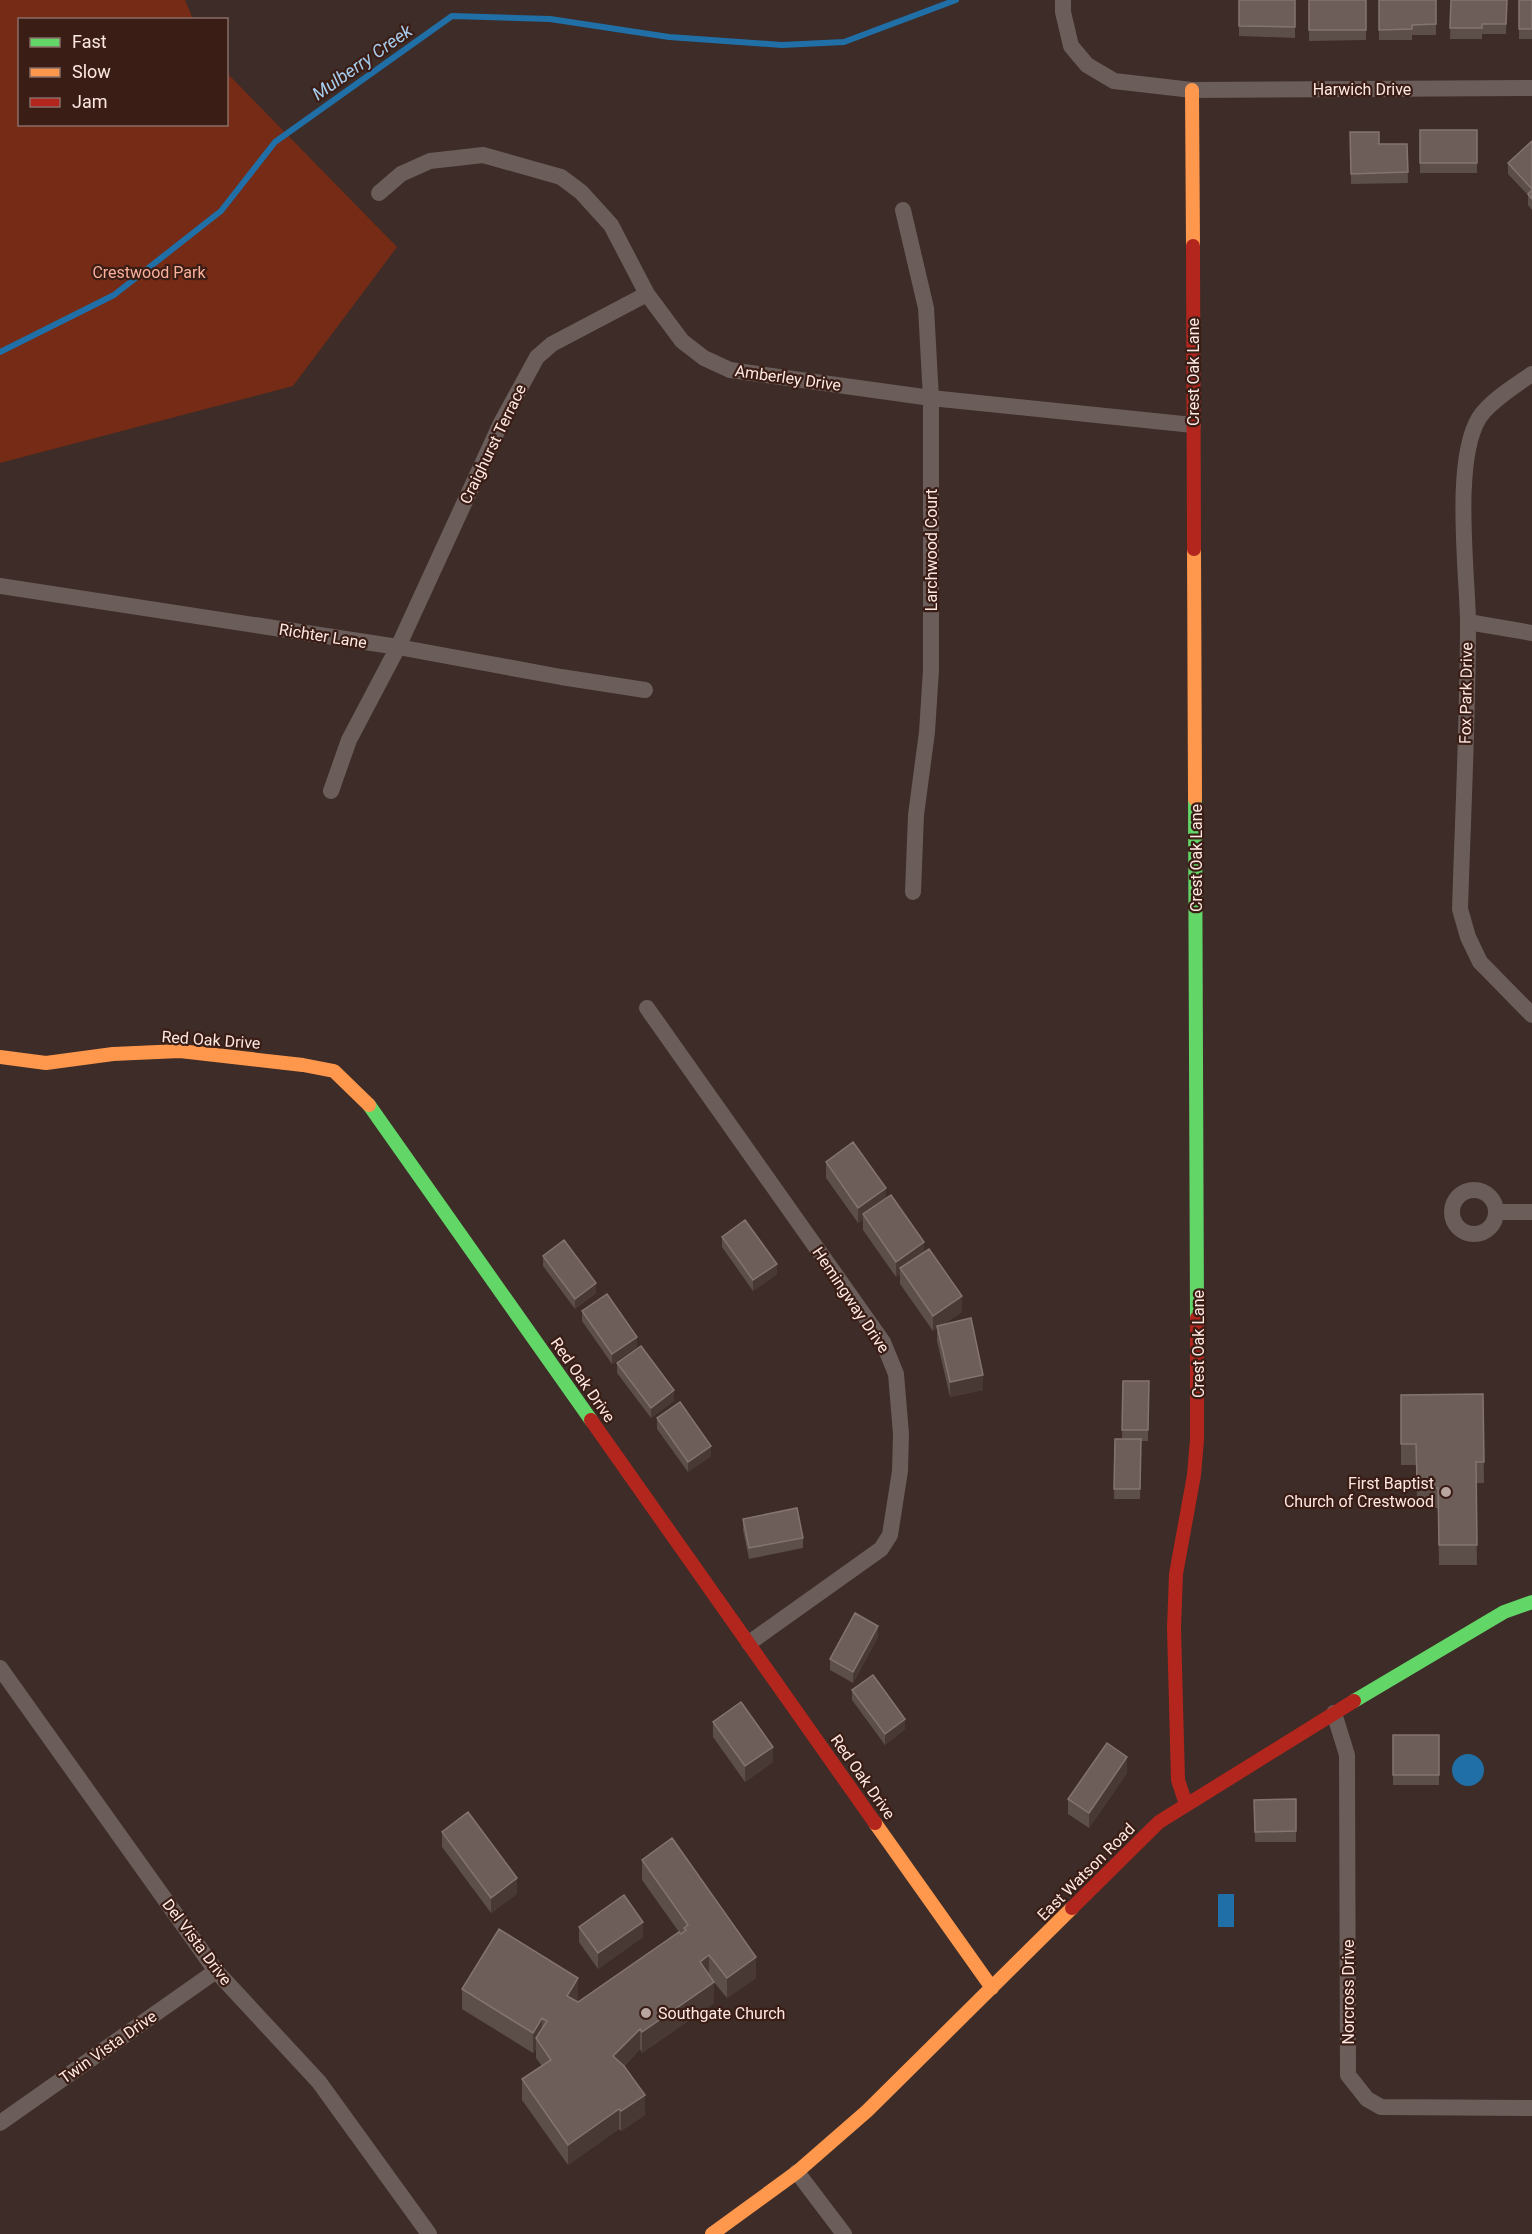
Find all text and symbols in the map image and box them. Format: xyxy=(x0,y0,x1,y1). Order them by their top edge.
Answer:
legend xyxy=(18,18,228,126)
water label: Mulberry Creek xyxy=(308,19,417,104)
text: Fast xyxy=(72,31,107,52)
text: Slow xyxy=(72,61,111,82)
street label: Harwich Drive xyxy=(1313,80,1411,99)
text: Jam xyxy=(72,91,108,112)
park label: Crestwood Park xyxy=(92,263,206,282)
street label: Crest Oak Lane xyxy=(1184,318,1203,426)
street label: Amberley Drive xyxy=(734,361,842,395)
street label: Craighurst Terrace xyxy=(456,381,530,507)
street label: Larchwood Court xyxy=(922,489,941,611)
street label: Richter Lane xyxy=(278,620,368,652)
street label: Fox Park Drive xyxy=(1456,642,1476,744)
street label: Crest Oak Lane xyxy=(1187,804,1206,912)
street label: Red Oak Drive xyxy=(161,1027,261,1053)
street label: Hemingway Drive xyxy=(809,1243,893,1357)
street label: Crest Oak Lane xyxy=(1189,1290,1208,1398)
street label: Red Oak Drive xyxy=(547,1334,619,1426)
place label: First Baptist Church of Crestwood xyxy=(1284,1474,1434,1511)
marker: First Baptist Church of Crestwood xyxy=(1439,1485,1453,1499)
street label: Red Oak Drive xyxy=(827,1731,899,1823)
street label: East Watson Road xyxy=(1033,1819,1139,1925)
street label: Del Vista Drive xyxy=(158,1895,236,1989)
street label: Norcross Drive xyxy=(1339,1939,1358,2045)
place label: Southgate Church xyxy=(658,2004,785,2023)
marker: Southgate Church xyxy=(639,2006,653,2020)
street label: Twin Vista Drive xyxy=(56,2007,160,2087)

